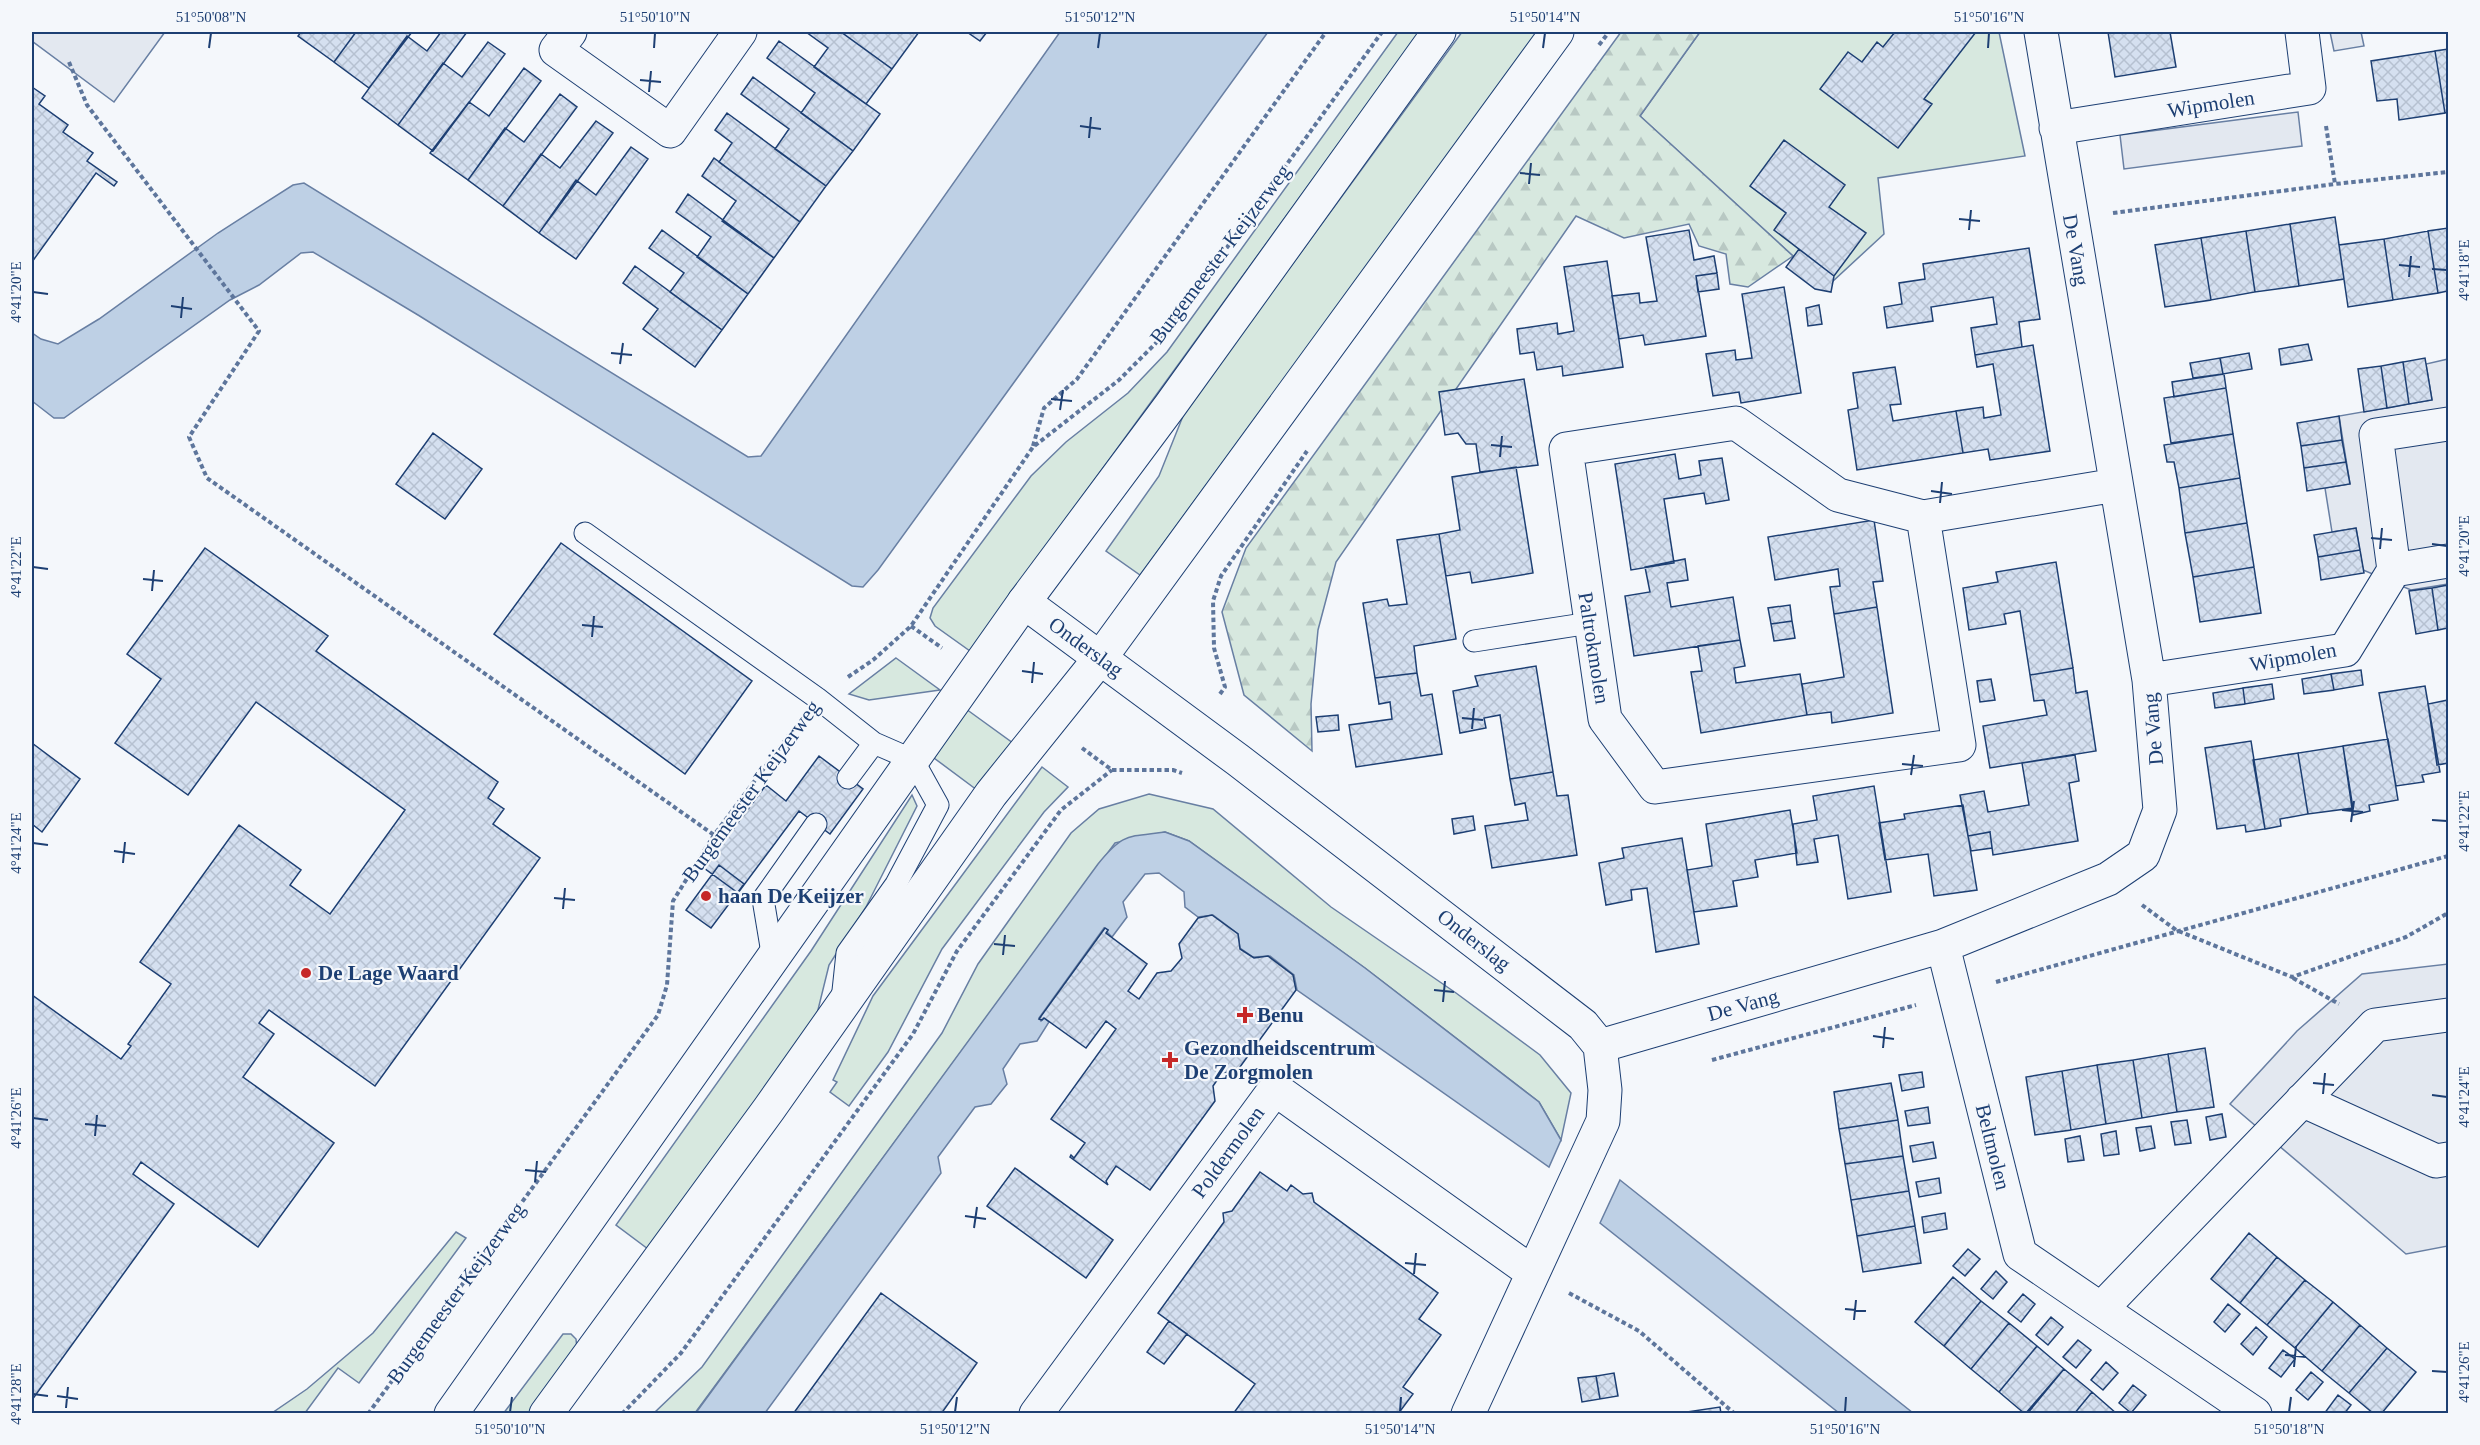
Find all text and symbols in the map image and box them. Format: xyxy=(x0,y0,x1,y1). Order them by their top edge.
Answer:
text: 51°50'08"N xyxy=(176,9,246,25)
text: 51°50'10"N xyxy=(620,9,690,25)
text: 51°50'12"N xyxy=(1065,9,1135,25)
text: 51°50'14"N xyxy=(1510,9,1580,25)
text: 51°50'16"N xyxy=(1954,9,2024,25)
street label: Wipmolen xyxy=(2166,85,2257,123)
street label: Burgemeester Keijzerweg xyxy=(1145,159,1296,348)
street label: De Vang xyxy=(2058,212,2094,288)
text: 4°41'18"E xyxy=(2456,239,2472,301)
text: 4°41'20"E xyxy=(8,261,24,323)
text: 4°41'20"E xyxy=(2456,515,2472,577)
text: 4°41'22"E xyxy=(8,536,24,598)
street label: Paltrokmolen xyxy=(1573,590,1615,706)
street label: Onderslag xyxy=(1044,612,1128,682)
street label: Wipmolen xyxy=(2248,637,2339,676)
street label: De Vang xyxy=(2138,691,2168,766)
street label: Burgemeester Keijzerweg xyxy=(677,695,825,886)
text: 4°41'22"E xyxy=(2456,790,2472,852)
text: 4°41'24"E xyxy=(8,812,24,874)
place label: haan De Keijzer xyxy=(718,884,864,908)
marker: haan De Keijzer xyxy=(699,889,713,903)
street label: Onderslag xyxy=(1433,904,1516,976)
place label: De Lage Waard xyxy=(318,961,459,985)
marker: De Lage Waard xyxy=(299,966,313,980)
street label: De Vang xyxy=(1705,984,1782,1026)
place label: Benu xyxy=(1257,1003,1304,1027)
marker: Benu xyxy=(1238,1008,1252,1022)
place label: Gezondheidscentrum De Zorgmolen xyxy=(1184,1036,1376,1084)
marker: Gezondheidscentrum De Zorgmolen xyxy=(1161,1051,1179,1069)
text: 4°41'24"E xyxy=(2456,1066,2472,1128)
text: 4°41'26"E xyxy=(8,1087,24,1149)
street label: Poldermolen xyxy=(1187,1101,1270,1202)
street label: Beltmolen xyxy=(1971,1102,2015,1193)
street label: Burgemeester Keijzerweg xyxy=(382,1197,530,1388)
text: 4°41'26"E xyxy=(2456,1341,2472,1403)
text: 4°41'28"E xyxy=(8,1363,24,1425)
text: 51°50'10"N xyxy=(475,1421,545,1437)
text: 51°50'12"N xyxy=(920,1421,990,1437)
text: 51°50'14"N xyxy=(1365,1421,1435,1437)
text: 51°50'16"N xyxy=(1810,1421,1880,1437)
text: 51°50'18"N xyxy=(2254,1421,2324,1437)

